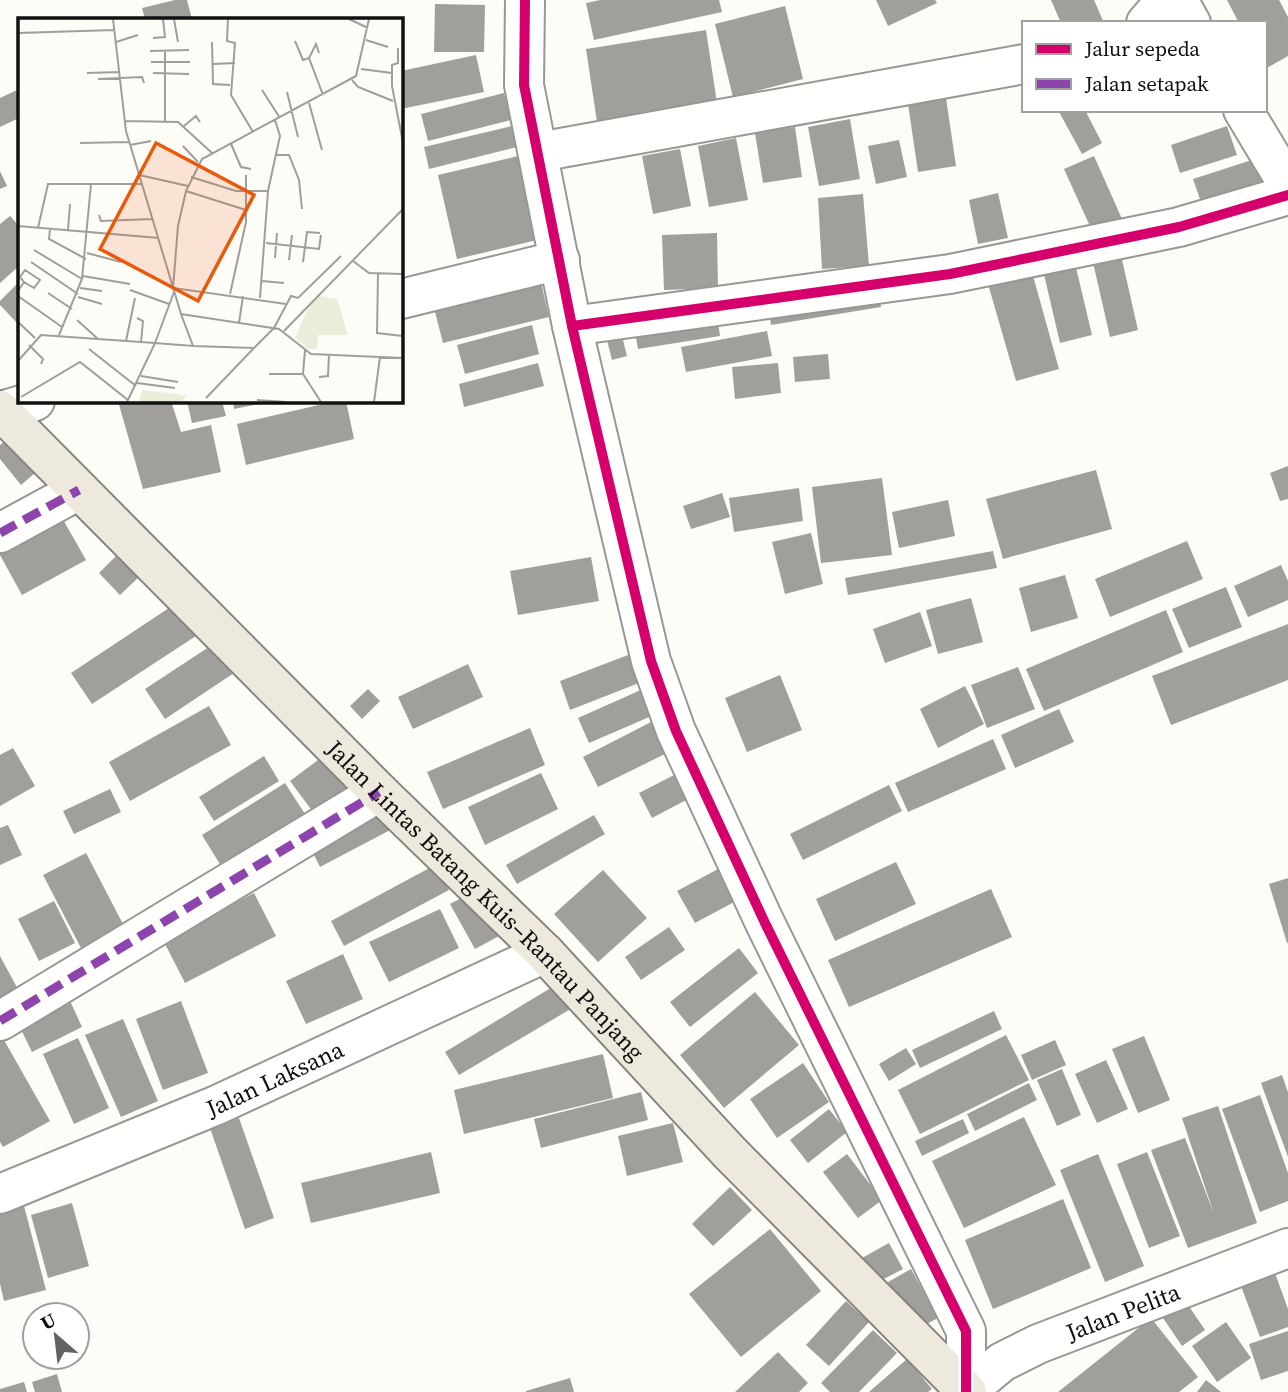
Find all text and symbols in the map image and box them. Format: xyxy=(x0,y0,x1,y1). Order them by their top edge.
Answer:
inset map xyxy=(18,18,402,402)
legend xyxy=(1022,21,1267,112)
text: Jalur sepeda xyxy=(1084,34,1200,63)
text: Jalan setapak xyxy=(1084,69,1209,98)
street label: Jalan Lintas Batang Kuis–Rantau Panjang xyxy=(319,732,652,1067)
street label: Jalan Laksana xyxy=(200,1032,350,1125)
street label: Jalan Pelita xyxy=(1060,1274,1185,1349)
north arrow xyxy=(21,1301,91,1371)
text: U xyxy=(36,1306,60,1336)

